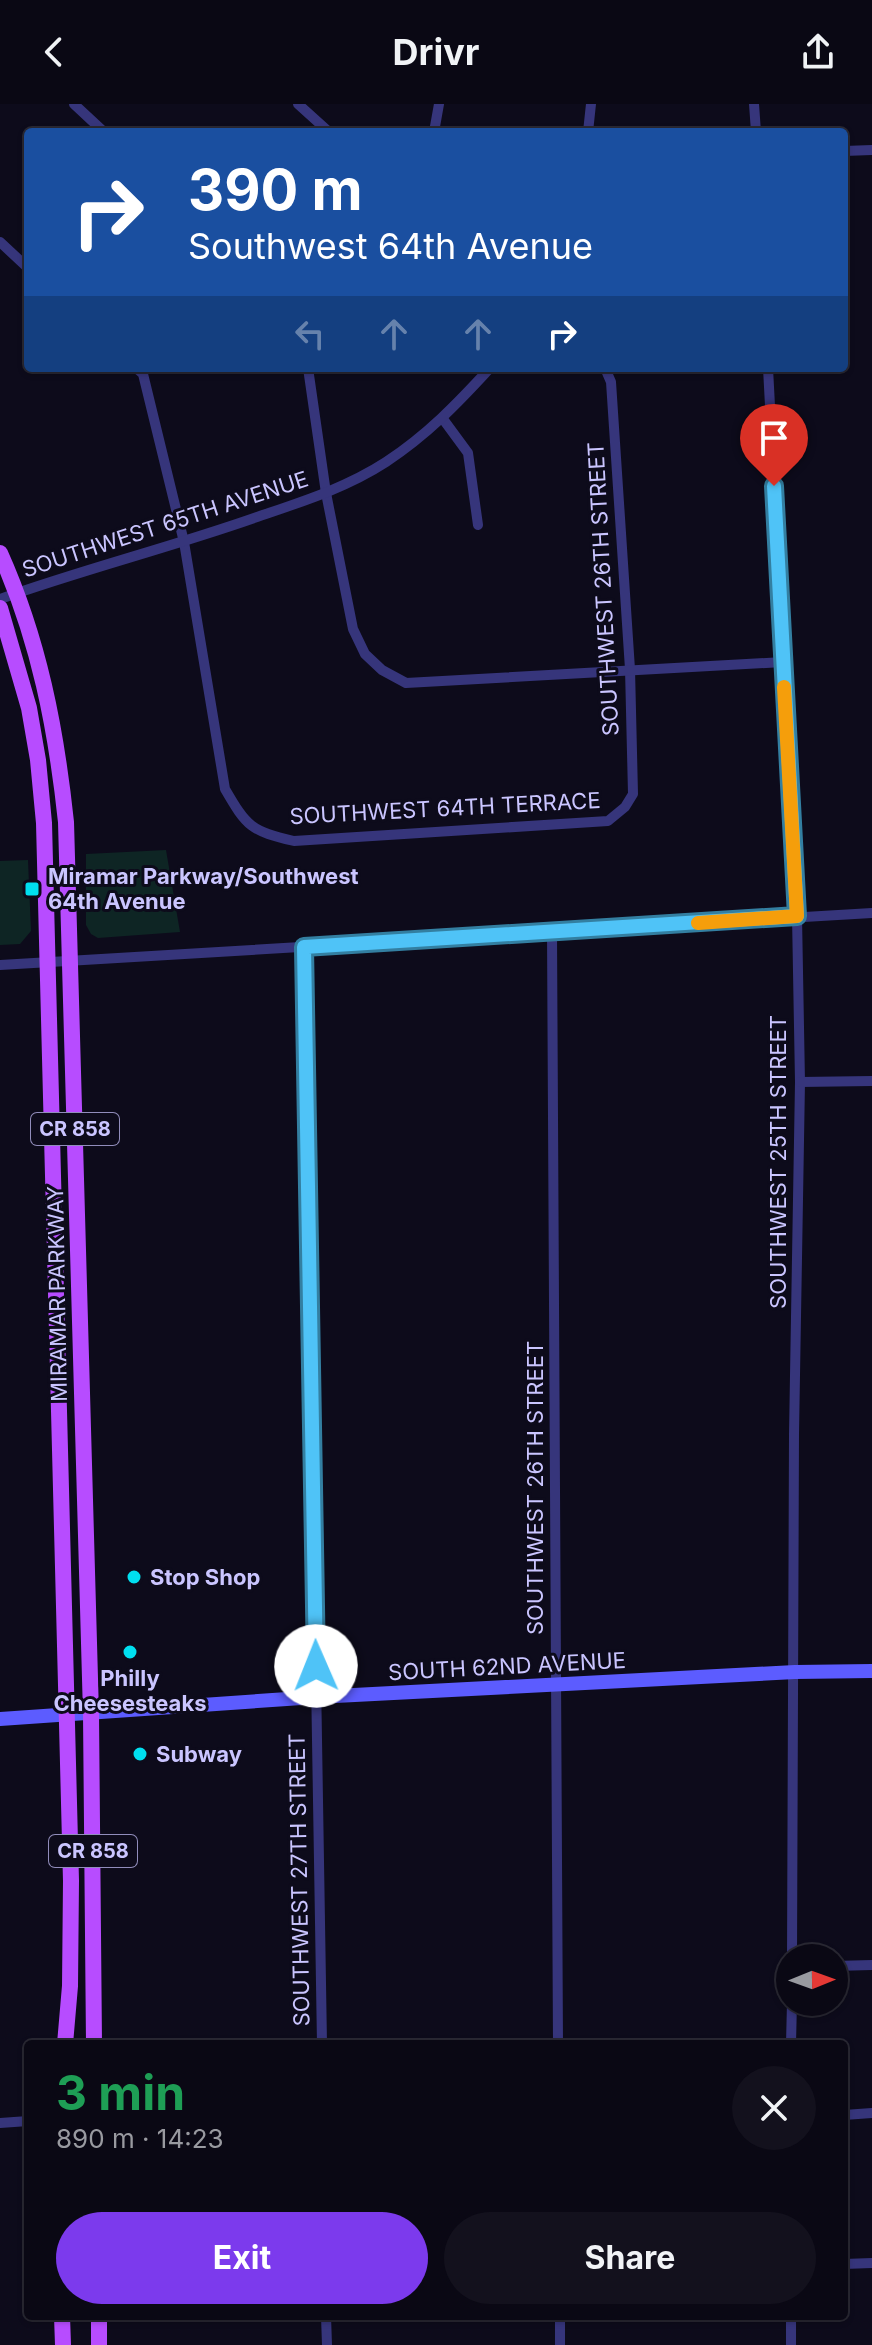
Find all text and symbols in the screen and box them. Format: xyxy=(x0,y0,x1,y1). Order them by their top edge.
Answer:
icon: back xyxy=(32,30,76,74)
text: Drivr xyxy=(393,30,479,74)
icon: share xyxy=(796,30,840,74)
text: 390 m xyxy=(188,156,363,224)
icon: right xyxy=(56,160,160,264)
text: Southwest 64th Avenue xyxy=(188,224,593,268)
icon: left xyxy=(288,312,332,356)
icon: ahead xyxy=(372,312,416,356)
icon: ahead xyxy=(456,312,500,356)
icon: right xyxy=(540,312,584,356)
pin xyxy=(740,404,808,486)
icon: arrive xyxy=(752,416,796,460)
street label: SOUTHWEST 26TH STREET xyxy=(582,441,624,737)
street label: SOUTHWEST 65TH AVENUE xyxy=(19,465,311,583)
street label: SOUTHWEST 64TH TERRACE xyxy=(289,787,601,829)
place label: Miramar Parkway/Southwest 64th Avenue xyxy=(48,863,359,914)
marker: Miramar Parkway/Southwest 64th Avenue xyxy=(23,880,41,898)
street label: SOUTHWEST 25TH STREET xyxy=(765,1015,791,1309)
road number: CR 858 xyxy=(31,1113,119,1145)
street label: MIRAMAR PARKWAY xyxy=(42,1186,72,1402)
street label: SOUTHWEST 26TH STREET xyxy=(522,1341,548,1635)
place label: Stop Shop xyxy=(150,1564,260,1590)
marker: Stop Shop xyxy=(125,1568,143,1586)
position arrow xyxy=(274,1624,358,1708)
marker: Philly Cheesesteaks xyxy=(121,1643,139,1661)
street label: SOUTH 62ND AVENUE xyxy=(387,1647,627,1685)
place label: Philly Cheesesteaks xyxy=(54,1665,206,1716)
street label: SOUTHWEST 27TH STREET xyxy=(283,1733,315,2027)
place label: Subway xyxy=(156,1741,242,1767)
marker: Subway xyxy=(131,1745,149,1763)
road number: CR 858 xyxy=(49,1835,137,1867)
north arrow xyxy=(776,1944,848,2016)
map controls xyxy=(776,1944,848,2016)
text: 3 min xyxy=(56,2063,185,2122)
button: close xyxy=(732,2066,816,2150)
text: 890 m · 14:23 xyxy=(56,2123,224,2154)
button: Exit xyxy=(56,2212,428,2304)
button: Share xyxy=(444,2212,816,2304)

